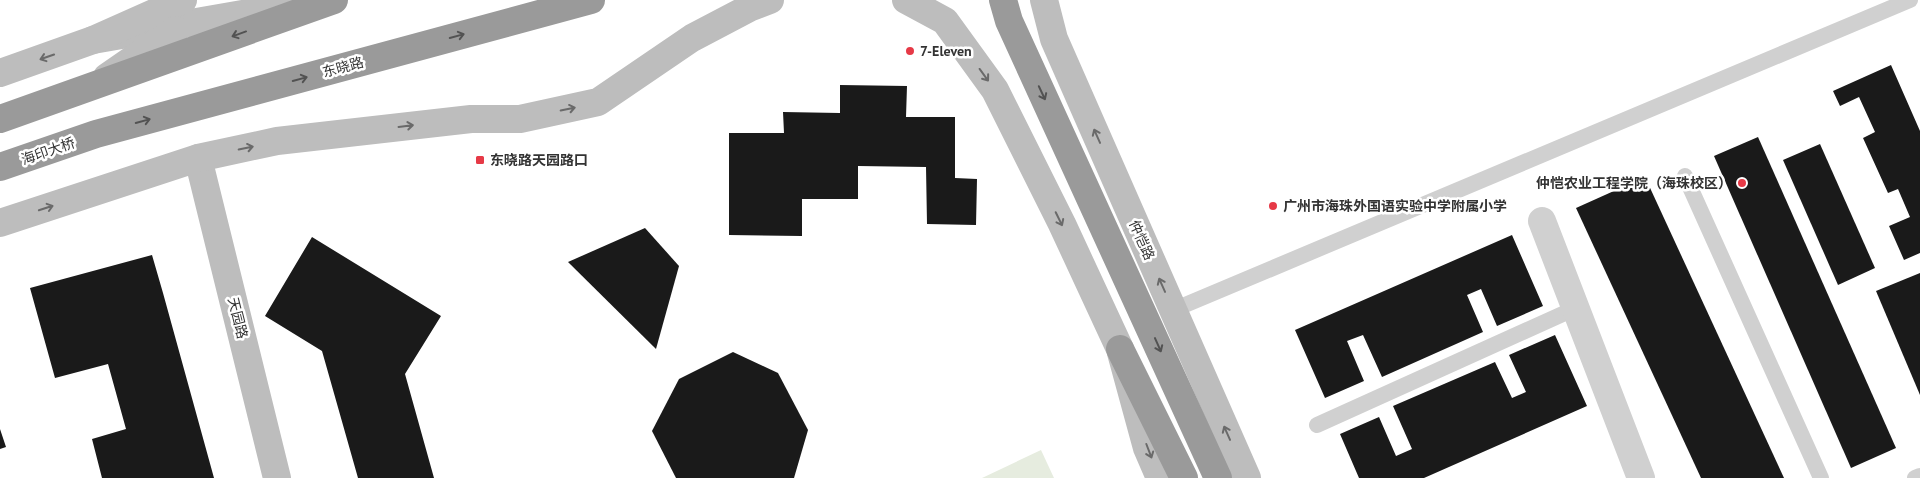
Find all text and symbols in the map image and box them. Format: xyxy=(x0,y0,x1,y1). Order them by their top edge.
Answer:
one-way arrow xyxy=(232,30,247,39)
one-way arrow xyxy=(448,31,464,41)
place label: 7-Eleven xyxy=(920,42,972,60)
marker: 7-Eleven xyxy=(904,45,916,57)
one-way arrow xyxy=(40,53,56,62)
street label: 东晓路 xyxy=(320,53,366,81)
one-way arrow xyxy=(979,68,989,82)
one-way arrow xyxy=(292,74,308,83)
one-way arrow xyxy=(1038,85,1047,100)
one-way arrow xyxy=(559,103,575,113)
one-way arrow xyxy=(135,116,151,126)
one-way arrow xyxy=(398,121,414,131)
one-way arrow xyxy=(1091,129,1101,144)
street label: 海印大桥 xyxy=(19,133,77,169)
one-way arrow xyxy=(237,143,253,152)
place label: 东晓路天园路口 xyxy=(490,151,588,169)
marker: 东晓路天园路口 xyxy=(474,154,486,166)
place label: 仲恺农业工程学院（海珠校区） xyxy=(1536,174,1732,192)
marker: 仲恺农业工程学院（海珠校区） xyxy=(1736,177,1748,189)
place label: 广州市海珠外国语实验中学附属小学 xyxy=(1283,197,1507,215)
marker: 广州市海珠外国语实验中学附属小学 xyxy=(1267,200,1279,212)
one-way arrow xyxy=(38,202,54,212)
one-way arrow xyxy=(1055,211,1064,226)
street label: 仲恺路 xyxy=(1125,217,1159,263)
one-way arrow xyxy=(1156,278,1166,293)
street label: 天园路 xyxy=(224,295,252,341)
one-way arrow xyxy=(1154,337,1163,352)
one-way arrow xyxy=(1222,426,1232,441)
one-way arrow xyxy=(1145,443,1154,458)

